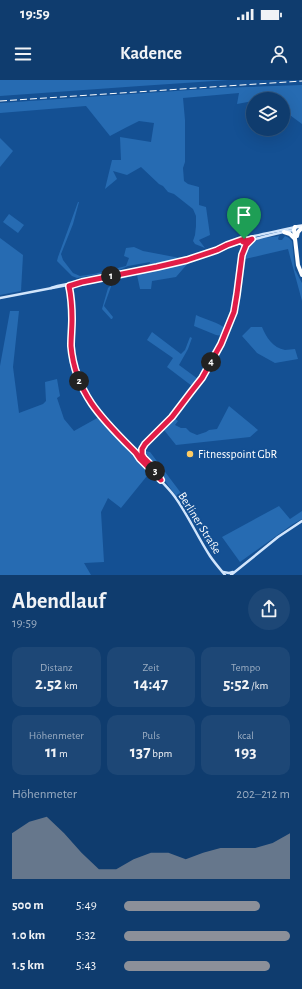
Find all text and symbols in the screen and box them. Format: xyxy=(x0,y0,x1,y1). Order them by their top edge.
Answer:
text: 19:59 xyxy=(20,6,50,21)
icon: menu xyxy=(12,43,34,65)
icon: person xyxy=(268,43,290,65)
text: Kadence xyxy=(120,45,182,63)
map controls xyxy=(246,92,290,136)
button: layers xyxy=(246,92,290,136)
pin xyxy=(227,198,261,239)
icon: arrive xyxy=(233,204,255,226)
pin: 1 xyxy=(101,266,121,286)
text: 1 xyxy=(109,270,113,281)
pin: 4 xyxy=(201,352,221,372)
text: 4 xyxy=(208,356,214,367)
pin: 2 xyxy=(69,371,89,391)
text: 2 xyxy=(76,375,82,386)
place label: Fitnesspoint GbR xyxy=(198,448,277,460)
marker: Fitnesspoint GbR xyxy=(185,449,195,459)
pin: 3 xyxy=(145,461,165,481)
text: 3 xyxy=(153,465,157,476)
street label: Berliner Straße xyxy=(176,490,224,556)
button: share xyxy=(248,588,290,630)
text: Abendlauf xyxy=(12,590,105,612)
text: 19:59 xyxy=(12,617,37,630)
text: Distanz xyxy=(40,662,73,673)
text: Zeit xyxy=(143,662,159,673)
text: Tempo xyxy=(231,662,260,673)
text: 2.52 xyxy=(35,675,62,692)
text: 14:47 xyxy=(134,675,168,692)
text: 5:52 xyxy=(223,675,250,692)
text: km xyxy=(62,680,78,691)
text: /km xyxy=(250,680,268,691)
text: Höhenmeter xyxy=(29,730,84,741)
text: Puls xyxy=(142,730,160,741)
text: kcal xyxy=(237,730,254,741)
text: 11 xyxy=(45,743,57,760)
text: 137 xyxy=(130,743,151,760)
text: 193 xyxy=(235,743,256,760)
text: m xyxy=(57,748,68,759)
text: bpm xyxy=(151,748,172,759)
text: Höhenmeter xyxy=(12,788,77,801)
text: 202–212 m xyxy=(236,788,290,801)
text: 500 m xyxy=(12,899,44,912)
text: 5:49 xyxy=(76,899,97,912)
text: 1.0 km xyxy=(12,929,45,942)
text: 5:32 xyxy=(76,929,96,942)
text: 1.5 km xyxy=(12,959,44,972)
text: 5:43 xyxy=(76,959,96,972)

